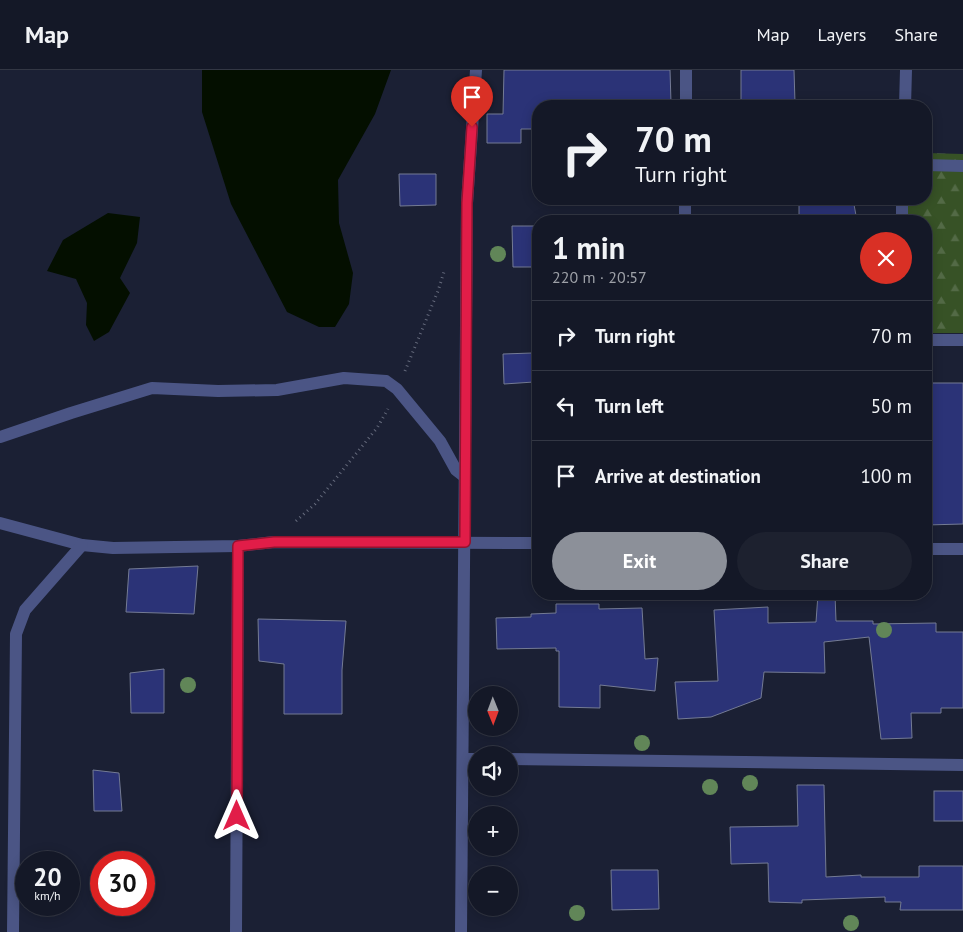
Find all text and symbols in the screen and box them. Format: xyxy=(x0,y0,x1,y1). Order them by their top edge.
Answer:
text: Map xyxy=(25,19,69,50)
text: Map xyxy=(757,23,789,46)
text: Layers xyxy=(817,23,866,46)
text: Share xyxy=(894,23,938,46)
pin xyxy=(451,76,493,127)
icon: arrive xyxy=(458,83,486,111)
text: 70 m xyxy=(635,116,712,162)
icon: right xyxy=(552,120,617,185)
text: Turn right xyxy=(635,160,727,188)
text: 1 min xyxy=(552,228,625,267)
button: close xyxy=(860,232,912,284)
text: 220 m · 20:57 xyxy=(552,267,647,287)
icon: right xyxy=(552,322,580,350)
text: Turn right xyxy=(595,324,675,348)
text: 70 m xyxy=(871,324,912,348)
icon: left xyxy=(552,392,580,420)
text: Turn left xyxy=(595,394,664,418)
text: 50 m xyxy=(871,394,912,418)
icon: arrive xyxy=(552,462,580,490)
text: Arrive at destination xyxy=(595,464,761,488)
text: 100 m xyxy=(860,464,912,488)
button: Exit xyxy=(552,532,727,590)
button: Share xyxy=(737,532,912,590)
north arrow xyxy=(468,686,518,736)
map controls xyxy=(468,686,518,916)
button: sound xyxy=(468,746,518,796)
position arrow xyxy=(210,789,262,841)
button: + xyxy=(468,806,518,856)
speed limit sign: 30 xyxy=(90,851,155,916)
text: 20 xyxy=(33,861,62,893)
button: − xyxy=(468,866,518,916)
text: km/h xyxy=(34,888,61,903)

